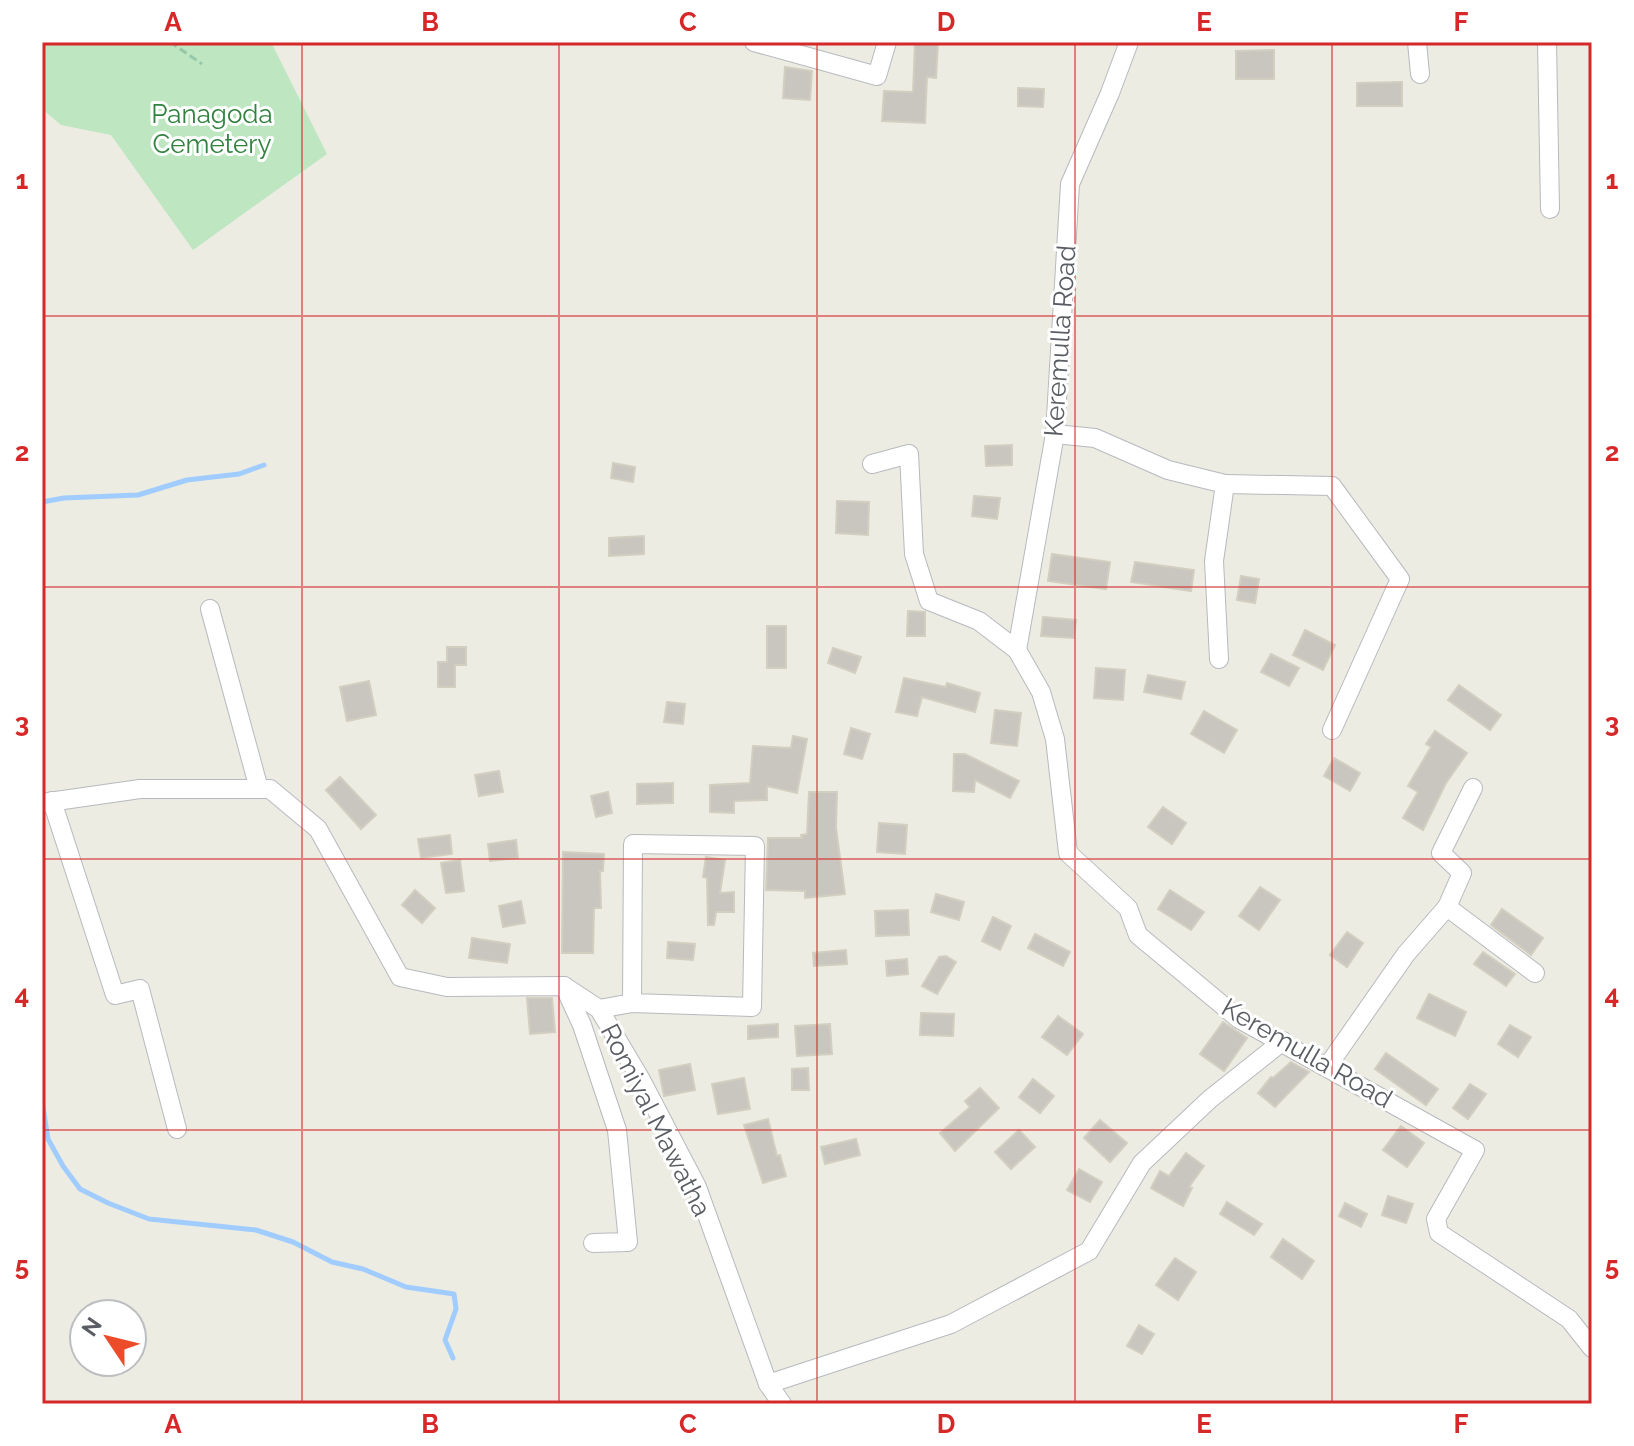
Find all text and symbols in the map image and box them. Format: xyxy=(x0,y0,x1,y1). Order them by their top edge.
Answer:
text: A xyxy=(164,7,182,37)
text: B xyxy=(421,7,439,37)
text: C xyxy=(679,7,697,37)
text: D xyxy=(937,7,955,37)
text: E xyxy=(1196,7,1212,37)
text: F xyxy=(1454,7,1469,37)
park label: Panagoda Cemetery xyxy=(151,99,273,159)
text: 1 xyxy=(16,165,29,195)
text: 1 xyxy=(1606,165,1619,195)
street label: Keremulla Road xyxy=(1038,244,1082,438)
text: 2 xyxy=(15,437,29,467)
text: 2 xyxy=(1605,437,1619,467)
text: 3 xyxy=(15,708,29,738)
text: 3 xyxy=(1605,708,1619,738)
text: 4 xyxy=(15,980,29,1010)
text: 4 xyxy=(1605,980,1619,1010)
street label: Keremulla Road xyxy=(1216,992,1398,1114)
street label: Romiyal Mawatha xyxy=(595,1019,717,1221)
text: 5 xyxy=(15,1251,29,1281)
text: 5 xyxy=(1605,1251,1619,1281)
north arrow xyxy=(68,1298,148,1378)
text: N xyxy=(76,1312,107,1341)
text: A xyxy=(164,1409,182,1439)
text: B xyxy=(421,1409,439,1439)
text: C xyxy=(679,1409,697,1439)
text: D xyxy=(937,1409,955,1439)
text: E xyxy=(1196,1409,1212,1439)
text: F xyxy=(1454,1409,1469,1439)

